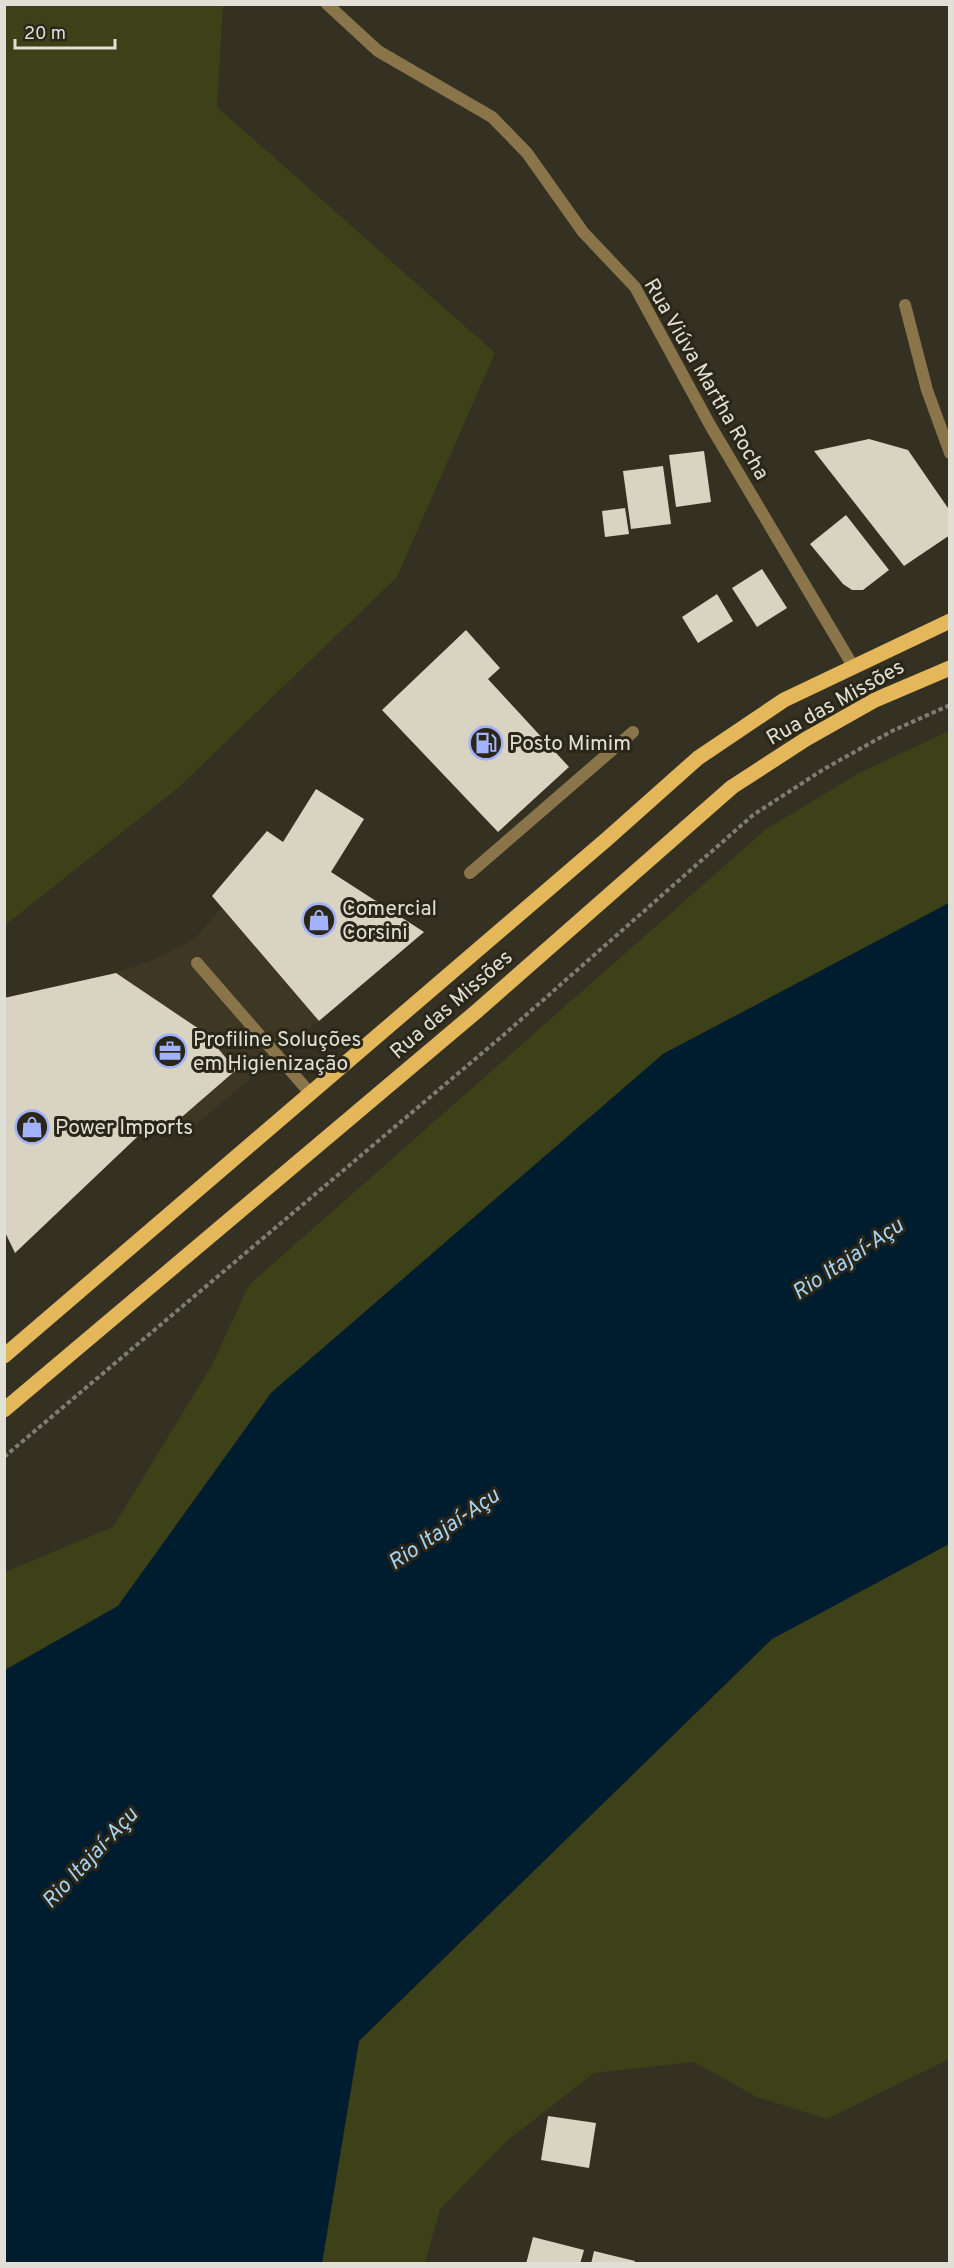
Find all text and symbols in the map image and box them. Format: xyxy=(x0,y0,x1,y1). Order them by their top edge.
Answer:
scale bar xyxy=(15,12,116,50)
text: 20 m xyxy=(24,23,66,46)
street label: Rua Viúva Martha Rocha xyxy=(637,274,774,485)
street label: Rua das Missões xyxy=(762,654,910,752)
fuel station icon: Posto Mimim xyxy=(468,725,504,761)
place label: Posto Mimim xyxy=(509,731,631,758)
place label: Comercial Corsini xyxy=(342,896,437,947)
shop icon: Comercial Corsini xyxy=(301,902,337,938)
street label: Rua das Missões xyxy=(385,944,519,1066)
place label: Profiline Soluções em Higienização xyxy=(193,1027,361,1078)
office icon: Profiline Soluções em Higienização xyxy=(152,1033,188,1069)
shop icon: Power Imports xyxy=(14,1109,50,1145)
place label: Power Imports xyxy=(55,1115,193,1142)
water label: Rio Itajaí-Açu xyxy=(788,1212,910,1307)
water label: Rio Itajaí-Açu xyxy=(384,1482,506,1577)
water label: Rio Itajaí-Açu xyxy=(37,1802,145,1915)

